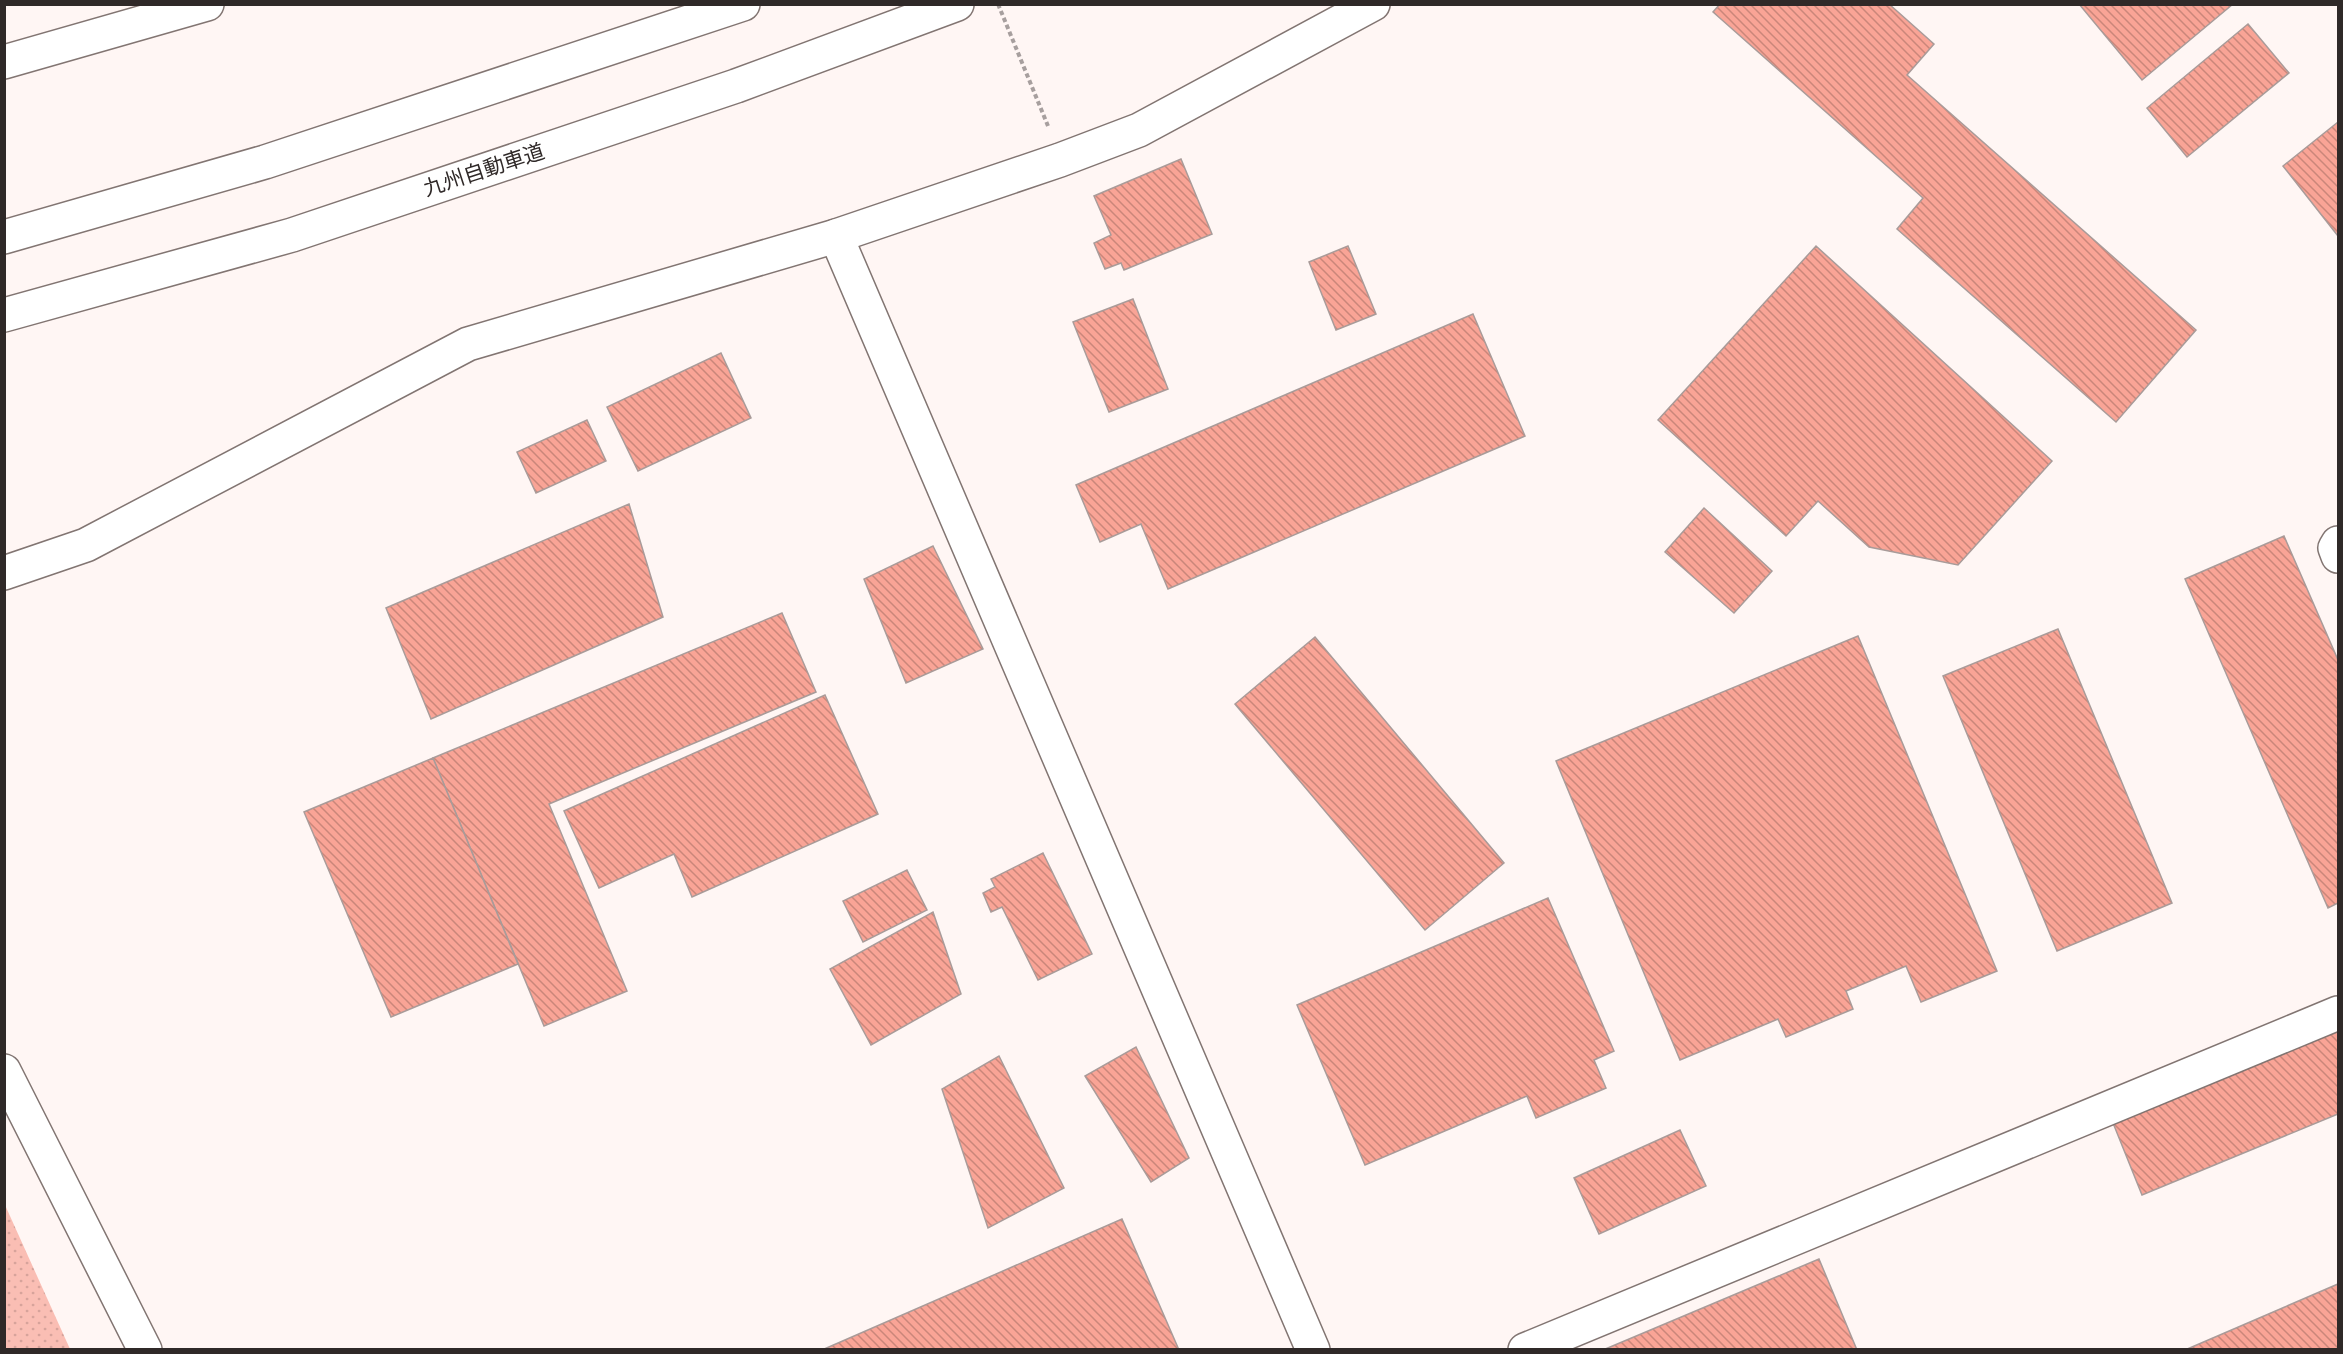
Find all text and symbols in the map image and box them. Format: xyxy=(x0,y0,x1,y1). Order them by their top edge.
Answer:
street label: 九州自動車道 xyxy=(420,138,548,201)

